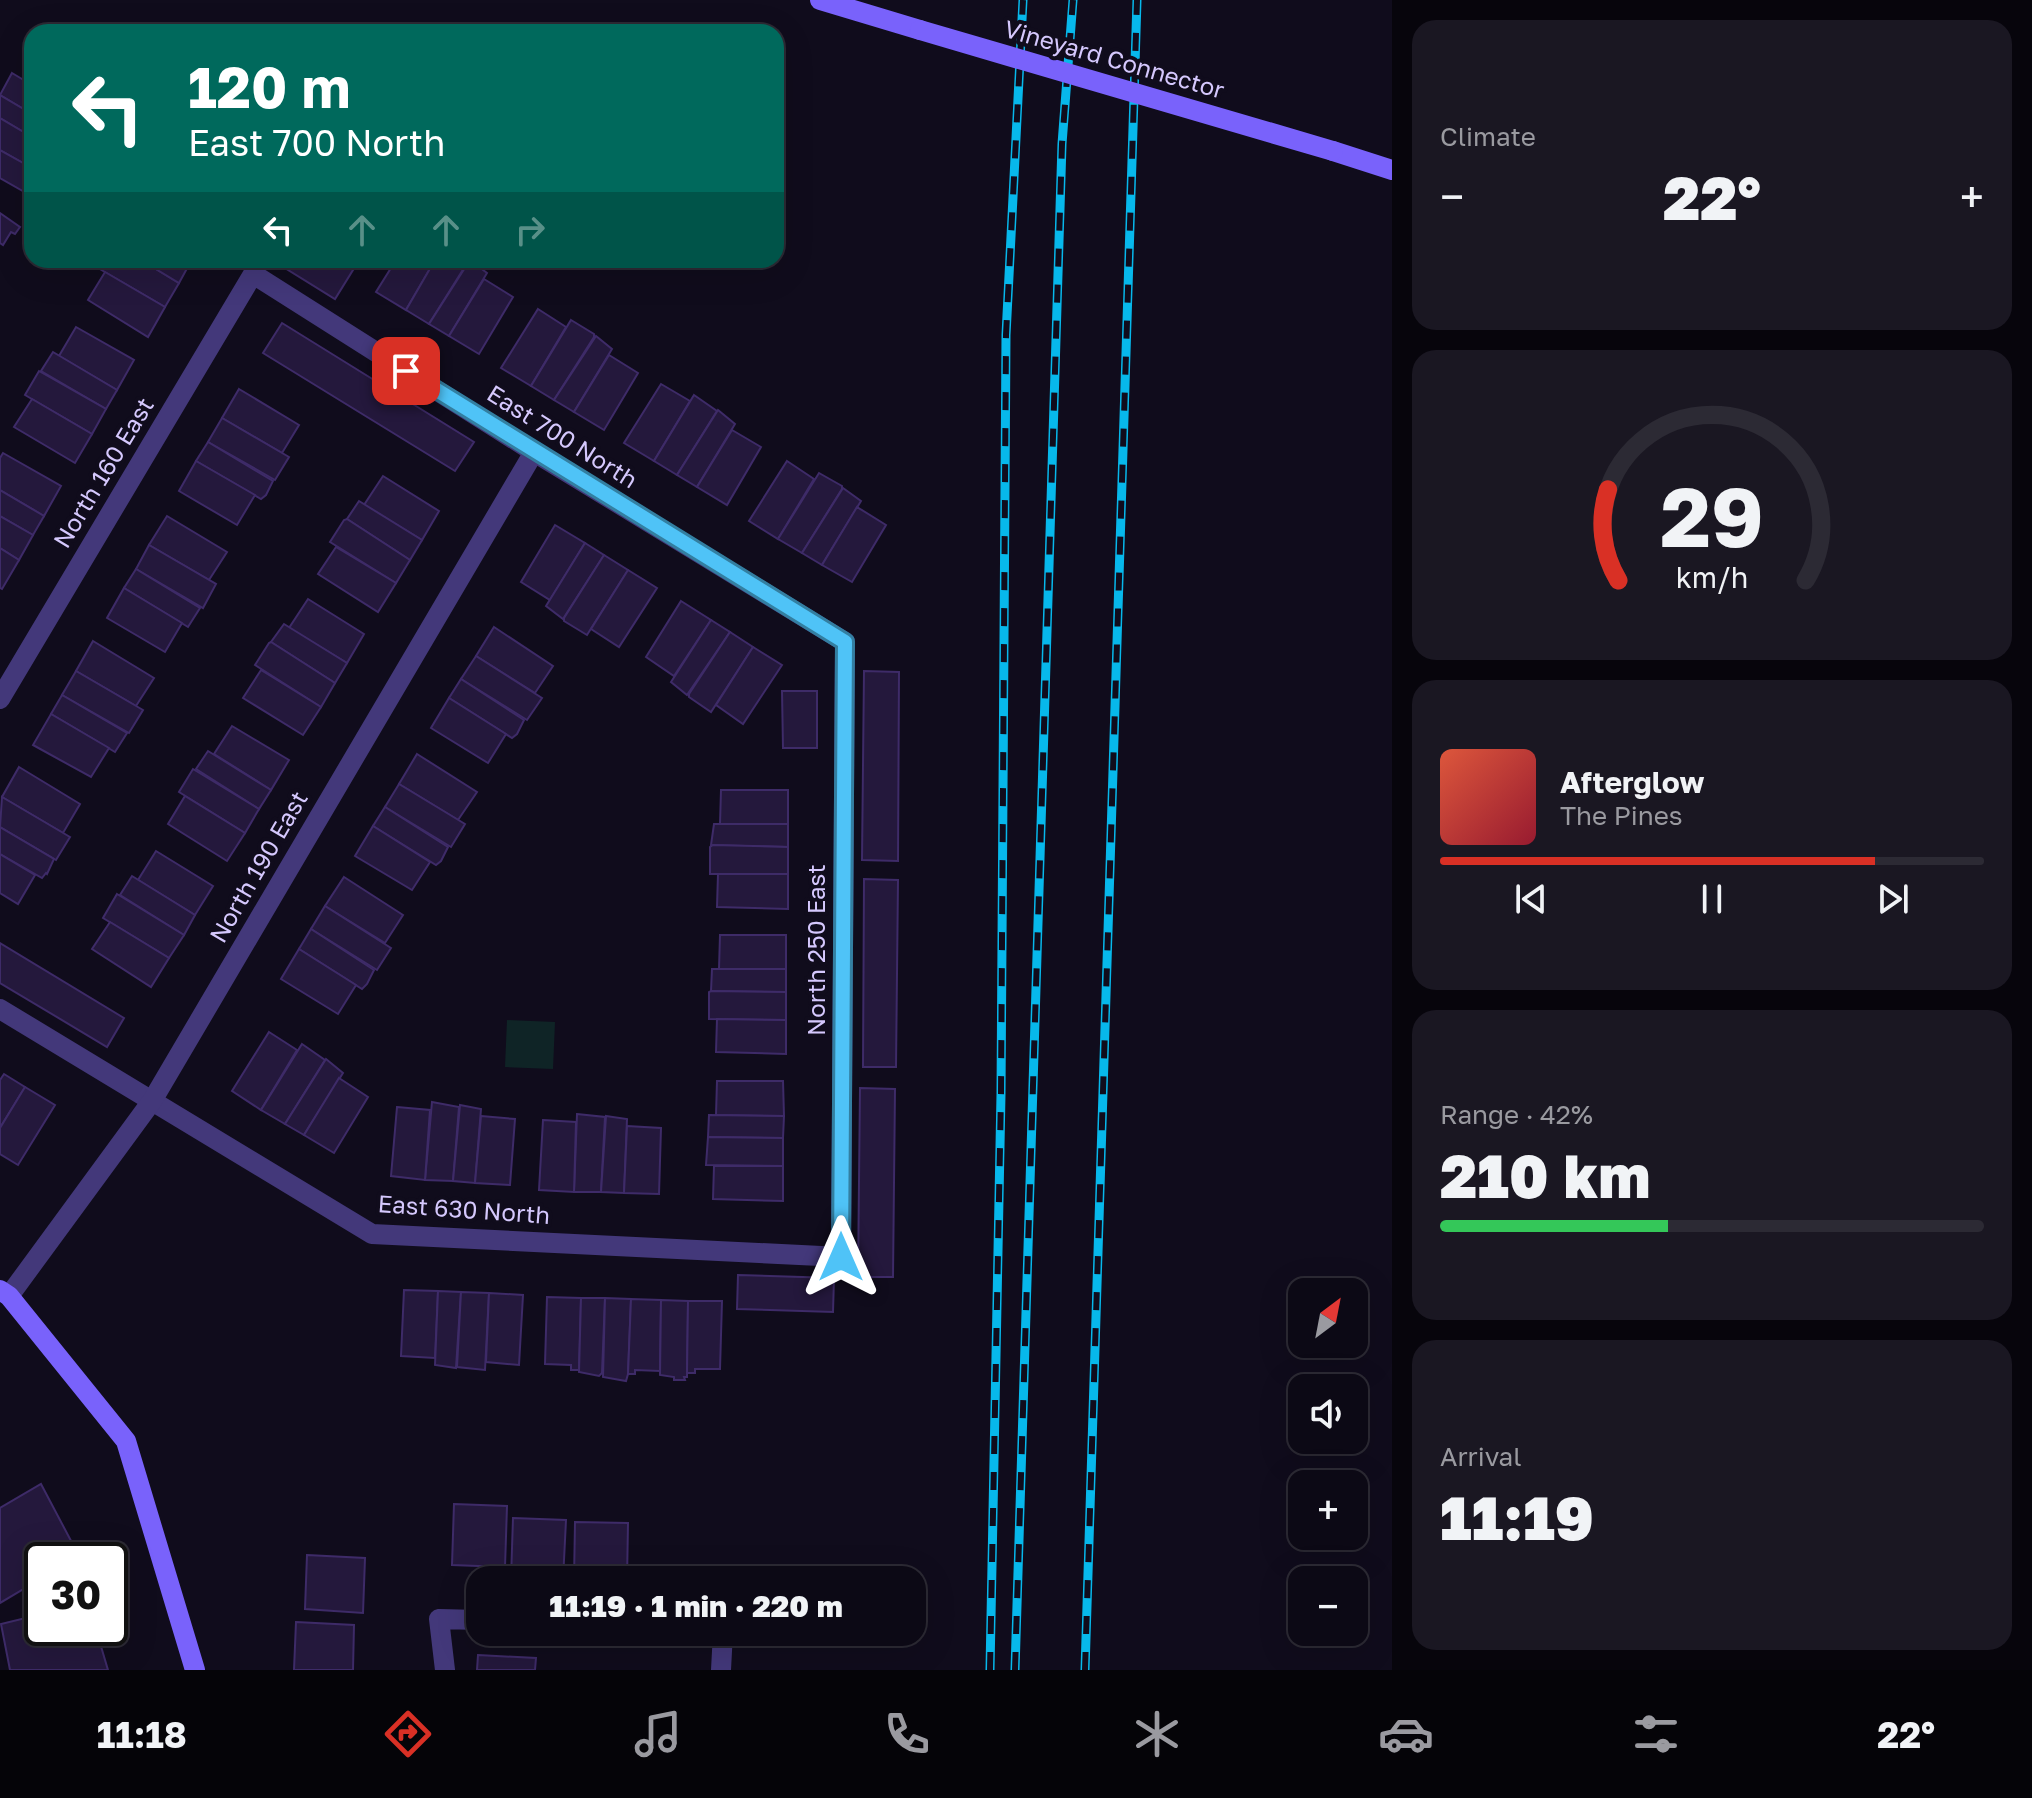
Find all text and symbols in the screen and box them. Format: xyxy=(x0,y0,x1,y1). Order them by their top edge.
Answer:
street label: Vineyard Connector xyxy=(1001,13,1228,104)
text: 120 m xyxy=(188,53,350,120)
icon: left xyxy=(56,56,160,160)
text: East 700 North xyxy=(188,121,445,164)
text: Climate xyxy=(1440,121,1536,152)
text: 22° xyxy=(1663,161,1761,233)
text: − xyxy=(1440,170,1464,223)
text: + xyxy=(1960,170,1984,223)
icon: left xyxy=(256,208,300,252)
icon: ahead xyxy=(340,208,384,252)
icon: ahead xyxy=(424,208,468,252)
icon: right xyxy=(508,208,552,252)
pin xyxy=(372,337,440,405)
icon: arrive xyxy=(384,349,428,393)
street label: East 700 North xyxy=(482,378,643,493)
street label: North 160 East xyxy=(46,392,159,553)
text: 29 xyxy=(1660,465,1764,565)
text: km/h xyxy=(1676,560,1748,594)
text: Afterglow xyxy=(1560,764,1704,800)
street label: North 190 East xyxy=(203,785,313,947)
text: The Pines xyxy=(1560,800,1683,831)
street label: North 250 East xyxy=(801,864,830,1036)
icon: previous xyxy=(1509,877,1553,921)
icon: pause xyxy=(1690,877,1734,921)
icon: next xyxy=(1871,877,1915,921)
text: Range · 42% xyxy=(1440,1099,1593,1130)
text: 210 km xyxy=(1440,1139,1650,1211)
street label: East 630 North xyxy=(377,1188,551,1229)
position arrow xyxy=(799,1215,883,1299)
north arrow xyxy=(1288,1278,1368,1358)
map controls xyxy=(1288,1278,1368,1646)
button: sound xyxy=(1288,1374,1368,1454)
text: Arrival xyxy=(1440,1441,1521,1472)
button: + xyxy=(1288,1470,1368,1550)
text: 11:19 xyxy=(1440,1481,1594,1553)
speed limit sign: 30 xyxy=(24,1542,128,1646)
button: − xyxy=(1288,1566,1368,1646)
text: 11:19 · 1 min · 220 m xyxy=(549,1588,843,1624)
icon: directions xyxy=(380,1706,436,1762)
icon: music xyxy=(630,1706,686,1762)
icon: phone xyxy=(879,1706,935,1762)
icon: climate xyxy=(1129,1706,1185,1762)
icon: car xyxy=(1378,1706,1434,1762)
icon: filters xyxy=(1628,1706,1684,1762)
text: 11:18 xyxy=(97,1713,187,1756)
text: 22° xyxy=(1877,1713,1935,1756)

